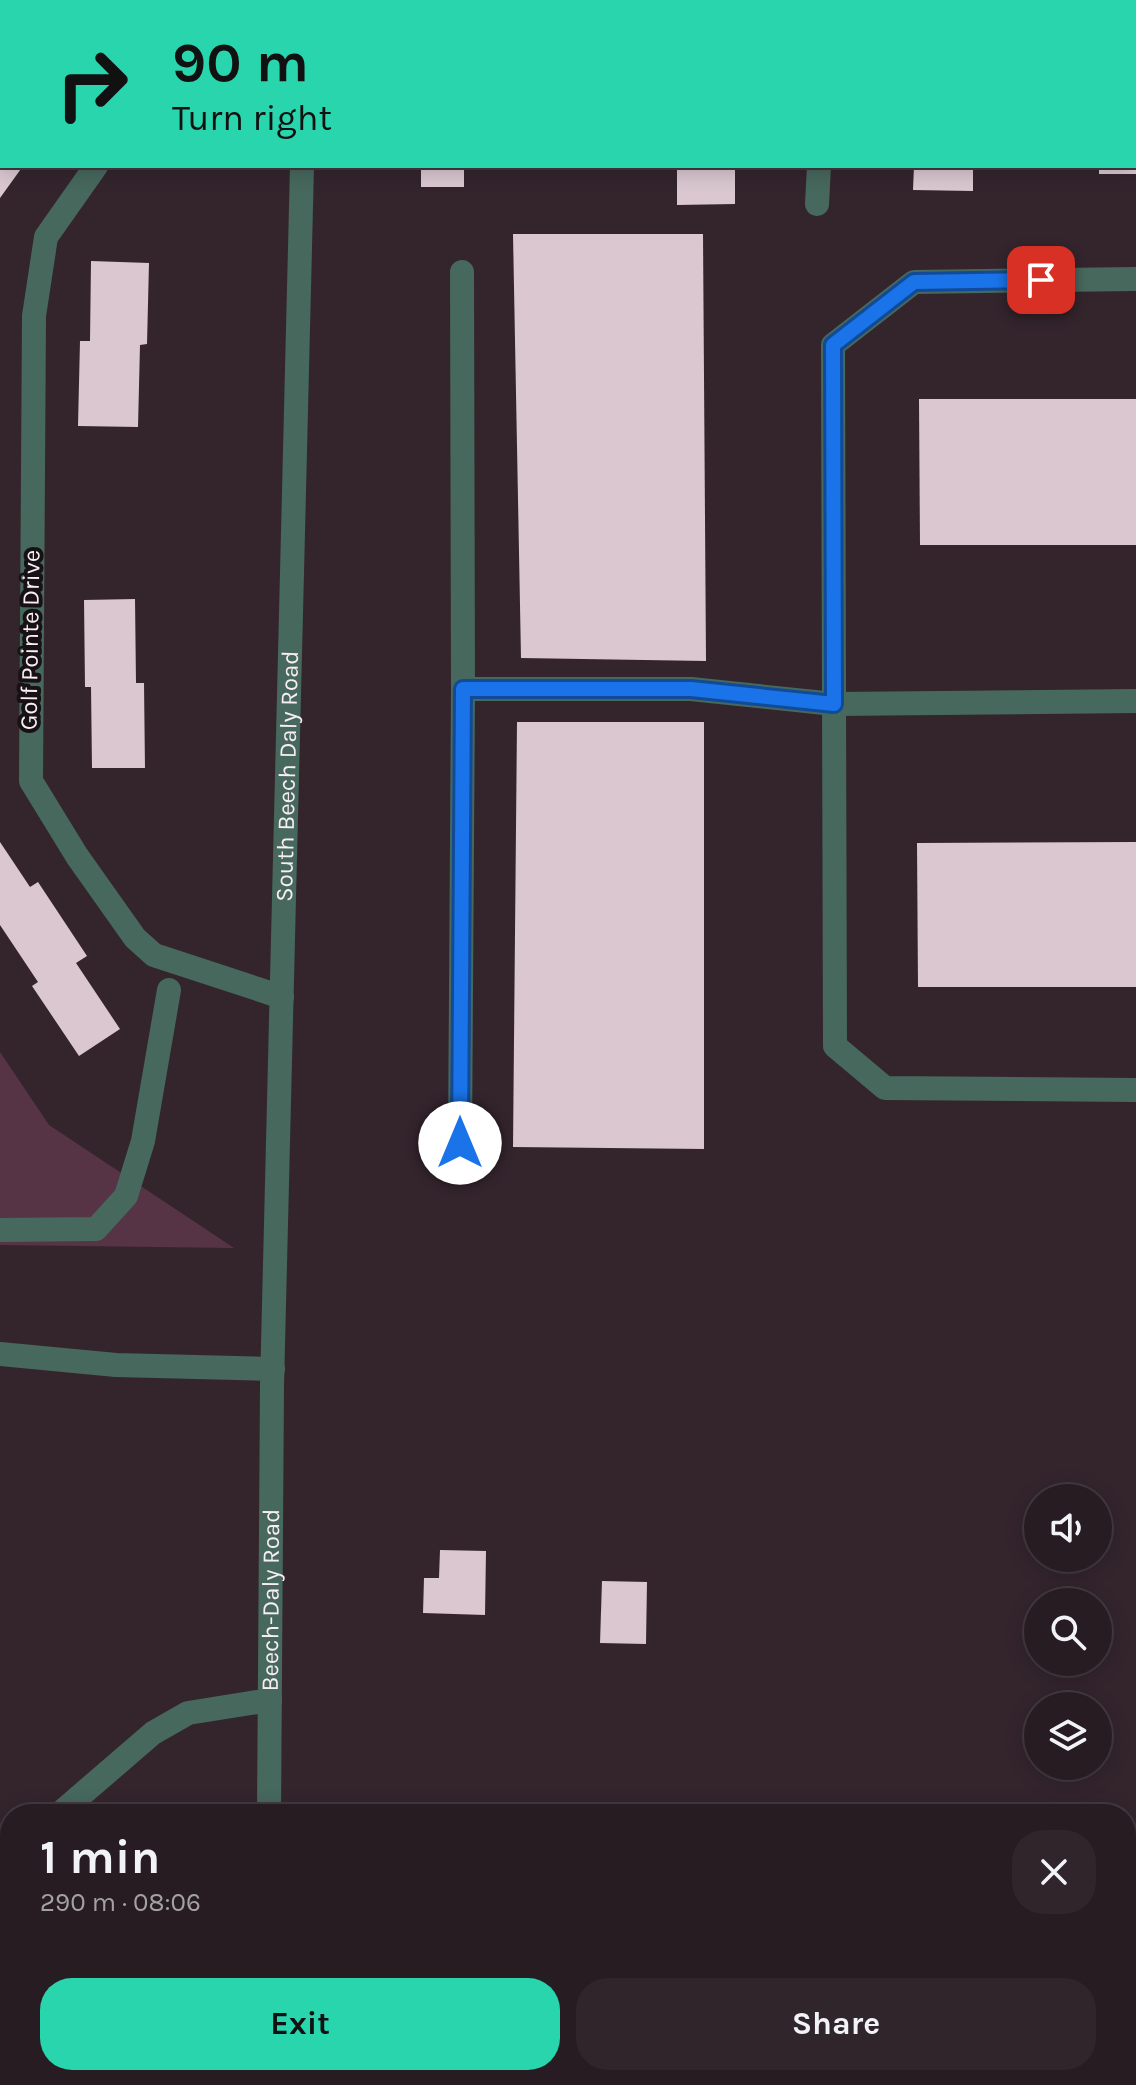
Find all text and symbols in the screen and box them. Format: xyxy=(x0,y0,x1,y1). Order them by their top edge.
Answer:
text: 90 m xyxy=(172,30,309,95)
icon: right xyxy=(40,32,144,136)
text: Turn right xyxy=(172,97,332,139)
pin xyxy=(1007,246,1075,314)
icon: arrive xyxy=(1019,258,1063,302)
street label: Golf Pointe Drive xyxy=(14,550,46,730)
street label: South Beech Daly Road xyxy=(270,650,304,902)
position arrow xyxy=(418,1101,502,1185)
map controls xyxy=(1024,1484,1112,1780)
button: sound xyxy=(1024,1484,1112,1572)
street label: Beech-Daly Road xyxy=(256,1509,285,1691)
button: search xyxy=(1024,1588,1112,1676)
button: layers xyxy=(1024,1692,1112,1780)
text: 1 min xyxy=(40,1829,160,1885)
button: close xyxy=(1012,1830,1096,1914)
text: 290 m · 08:06 xyxy=(40,1887,201,1918)
button: Exit xyxy=(40,1978,560,2070)
button: Share xyxy=(576,1978,1096,2070)

